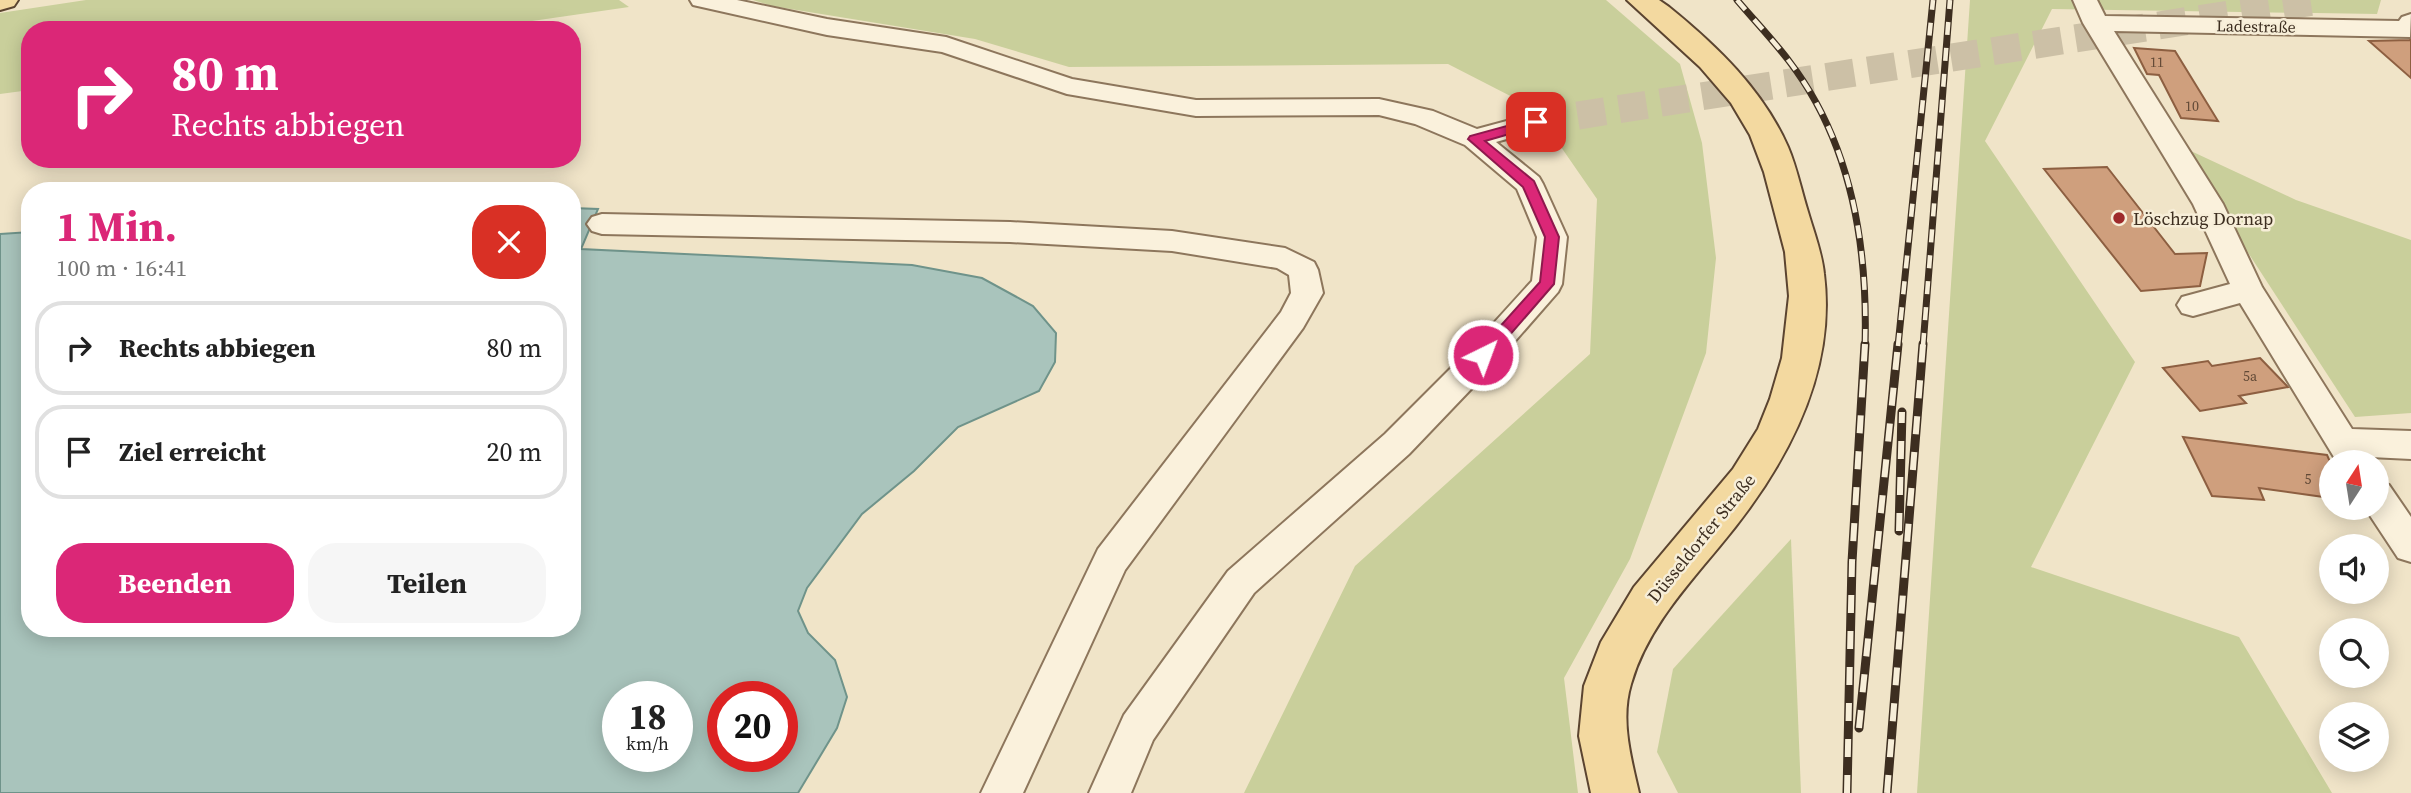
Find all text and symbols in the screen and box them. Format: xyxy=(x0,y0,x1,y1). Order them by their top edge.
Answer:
street label: Ladestraße xyxy=(2216,14,2296,38)
text: 80 m xyxy=(171,39,279,106)
icon: right xyxy=(56,49,147,140)
house number: 11 xyxy=(2150,52,2164,72)
pin xyxy=(1506,92,1566,152)
house number: 10 xyxy=(2185,96,2199,116)
text: Rechts abbiegen xyxy=(171,103,405,147)
icon: arrive xyxy=(1517,103,1555,141)
text: 1 Min. xyxy=(56,197,177,255)
button: close xyxy=(472,205,546,279)
place label: Löschzug Dornap xyxy=(2133,206,2273,231)
marker: Löschzug Dornap xyxy=(2111,210,2127,226)
text: 100 m · 16:41 xyxy=(56,252,187,284)
position arrow xyxy=(1446,318,1520,392)
icon: right xyxy=(60,329,98,367)
text: Rechts abbiegen xyxy=(119,330,316,366)
text: 80 m xyxy=(487,330,542,366)
house number: 5a xyxy=(2243,366,2258,386)
icon: arrive xyxy=(60,433,98,471)
text: Ziel erreicht xyxy=(119,434,266,470)
text: 20 m xyxy=(487,434,542,470)
north arrow xyxy=(2319,450,2389,520)
map controls xyxy=(2319,450,2389,772)
street label: Düsseldorfer Straße xyxy=(1641,468,1761,608)
house number: 5 xyxy=(2305,469,2312,489)
button: sound xyxy=(2319,534,2389,604)
button: Beenden xyxy=(56,543,294,623)
button: Teilen xyxy=(308,543,546,623)
button: search xyxy=(2319,618,2389,688)
speed limit sign: 20 xyxy=(707,681,798,772)
text: 18 xyxy=(629,693,666,741)
button: layers xyxy=(2319,702,2389,772)
text: km/h xyxy=(626,731,669,756)

